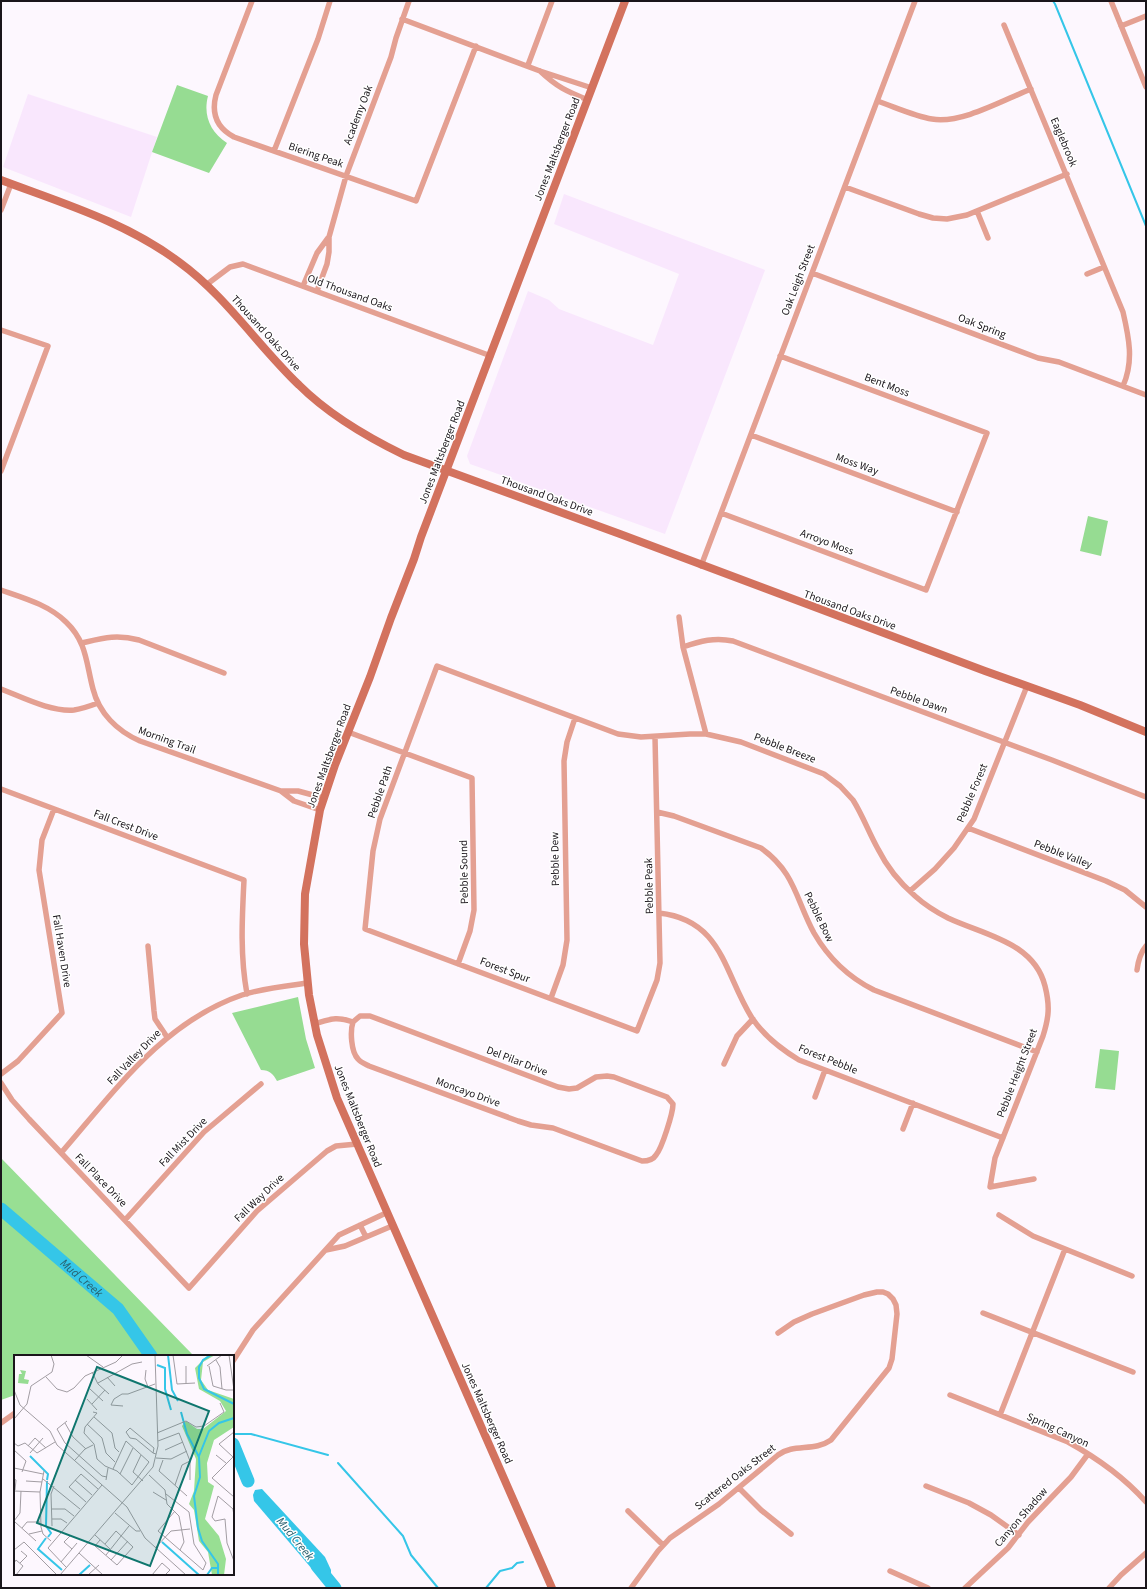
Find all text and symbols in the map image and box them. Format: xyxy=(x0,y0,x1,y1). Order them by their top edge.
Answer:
street label: Academy Oak xyxy=(340,83,376,147)
street label: Jones Maltsberger Road xyxy=(530,95,584,203)
street label: Eaglebrook xyxy=(1047,115,1081,170)
street label: Biering Peak xyxy=(287,139,346,172)
street label: Oak Leigh Street xyxy=(778,242,819,318)
street label: Old Thousand Oaks xyxy=(305,271,395,316)
street label: Thousand Oaks Drive xyxy=(228,292,304,375)
street label: Oak Spring xyxy=(956,310,1009,342)
street label: Bent Moss xyxy=(862,370,912,401)
street label: Jones Maltsberger Road xyxy=(415,398,469,506)
street label: Moss Way xyxy=(834,449,880,479)
street label: Thousand Oaks Drive xyxy=(499,472,596,520)
street label: Arroyo Moss xyxy=(798,525,856,559)
street label: Thousand Oaks Drive xyxy=(802,586,899,634)
street label: Pebble Dawn xyxy=(888,683,950,717)
street label: Jones Maltsberger Road xyxy=(303,702,355,810)
street label: Morning Trail xyxy=(136,723,198,757)
street label: Pebble Breeze xyxy=(752,729,819,767)
street label: Pebble Forest xyxy=(953,761,991,825)
street label: Pebble Path xyxy=(364,764,396,820)
street label: Fall Crest Drive xyxy=(92,806,161,844)
street label: Pebble Dew xyxy=(547,832,563,886)
street label: Pebble Valley xyxy=(1032,836,1094,872)
street label: Pebble Sound xyxy=(456,840,472,904)
street label: Pebble Peak xyxy=(641,857,657,914)
street label: Pebble Bow xyxy=(800,889,838,945)
street label: Fall Haven Drive xyxy=(49,913,75,989)
street label: Forest Spur xyxy=(478,954,532,986)
street label: Fall Valley Drive xyxy=(104,1026,165,1088)
street label: Pebble Height Street xyxy=(993,1026,1041,1120)
street label: Forest Pebble xyxy=(796,1040,860,1078)
street label: Del Pilar Drive xyxy=(484,1042,550,1080)
street label: Jones Maltsberger Road xyxy=(330,1062,386,1170)
street label: Moncayo Drive xyxy=(434,1073,503,1111)
street label: Fall Mist Drive xyxy=(156,1114,211,1170)
street label: Fall Place Drive xyxy=(72,1150,131,1211)
street label: Fall Way Drive xyxy=(231,1170,287,1225)
water label: Mud Creek xyxy=(57,1255,107,1301)
inset map xyxy=(14,1355,234,1575)
street label: Jones Maltsberger Road xyxy=(458,1360,516,1466)
street label: Spring Canyon xyxy=(1024,1409,1092,1451)
street label: Scattered Oaks Street xyxy=(691,1440,779,1513)
street label: Canyon Shadow xyxy=(991,1484,1051,1550)
water label: Mud Creek xyxy=(272,1514,318,1565)

